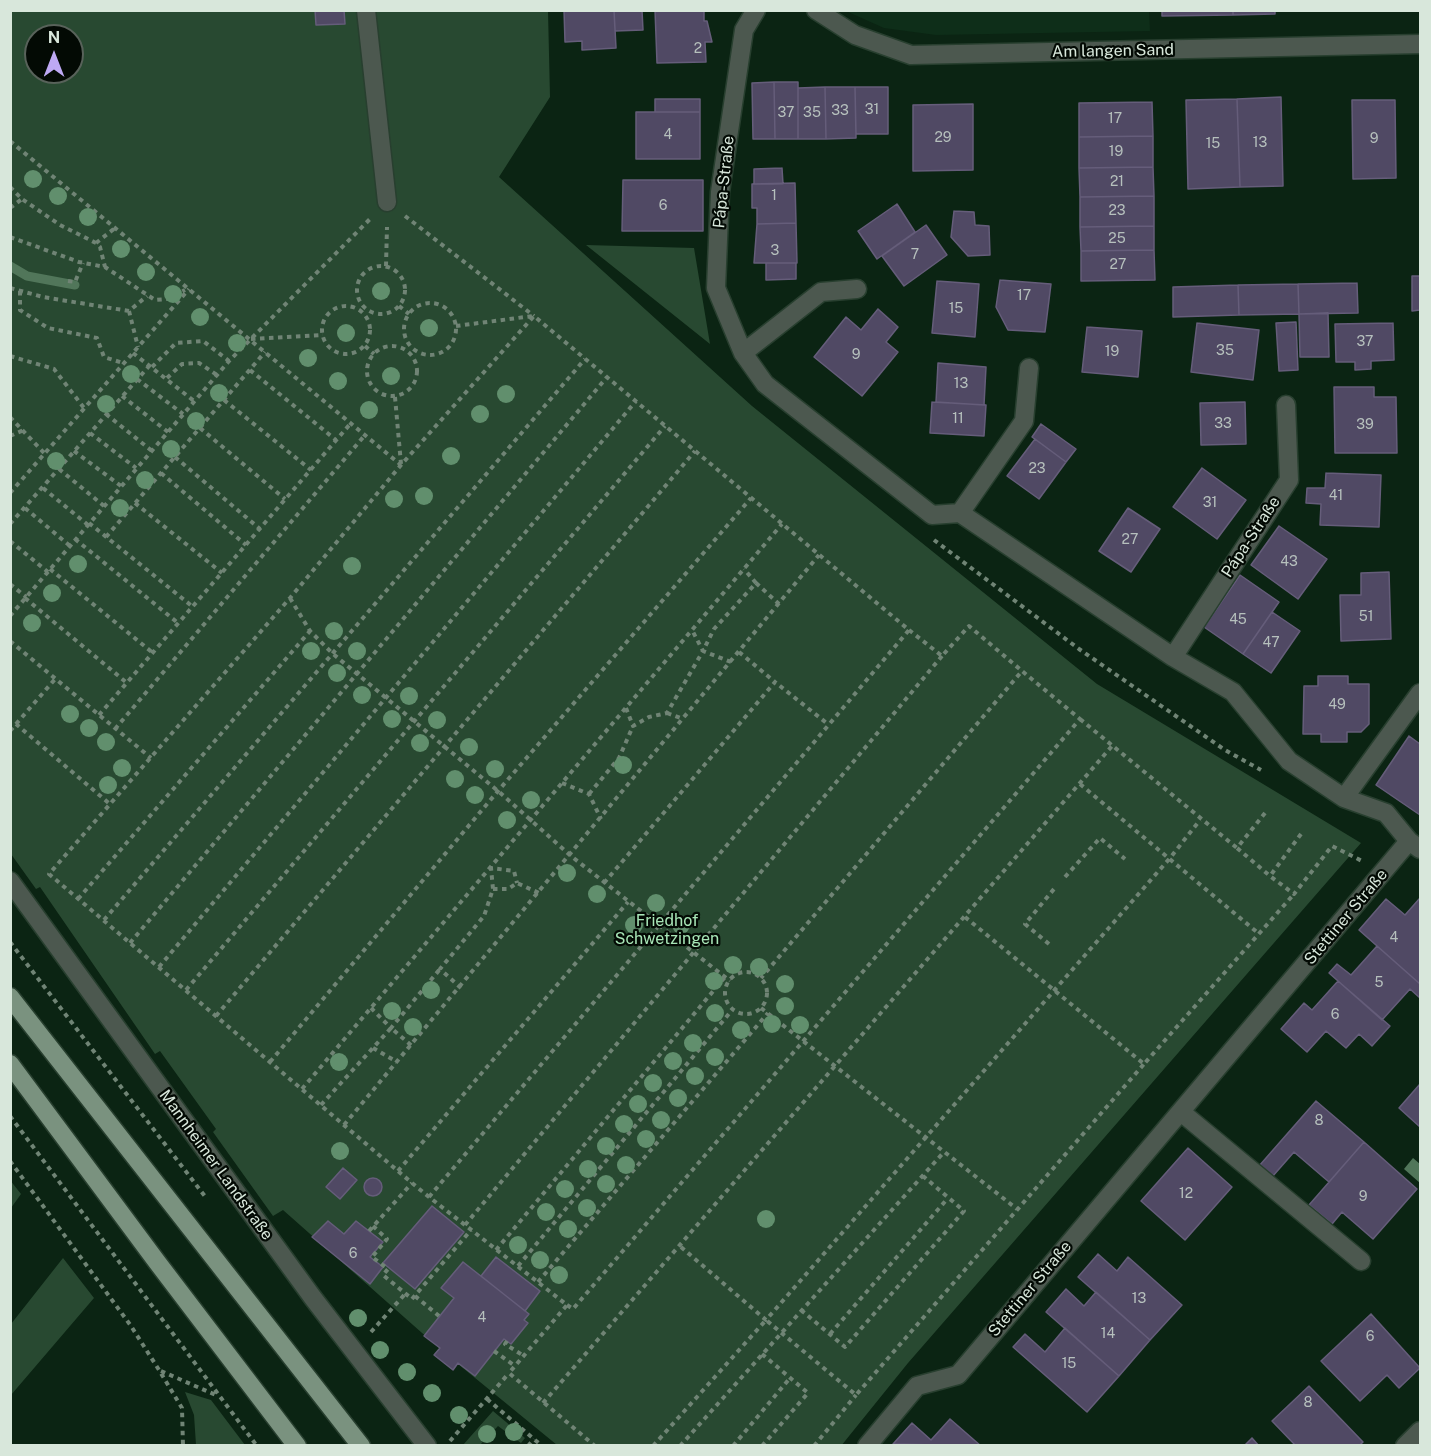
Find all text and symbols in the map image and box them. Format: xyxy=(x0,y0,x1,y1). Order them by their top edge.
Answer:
north arrow xyxy=(24,24,84,84)
text: N xyxy=(48,28,60,47)
street label: Am langen Sand xyxy=(1052,40,1174,62)
house number: 2 xyxy=(694,41,702,57)
house number: 31 xyxy=(865,102,879,118)
house number: 33 xyxy=(831,103,849,119)
house number: 37 xyxy=(778,105,794,121)
house number: 35 xyxy=(803,105,821,121)
house number: 17 xyxy=(1108,111,1122,127)
house number: 4 xyxy=(664,127,672,143)
house number: 29 xyxy=(934,130,952,146)
house number: 9 xyxy=(1370,131,1378,147)
street label: Pápa-Straße xyxy=(710,135,738,229)
house number: 13 xyxy=(1253,135,1267,151)
house number: 15 xyxy=(1206,136,1220,152)
house number: 19 xyxy=(1109,144,1123,160)
house number: 21 xyxy=(1110,174,1124,190)
house number: 1 xyxy=(771,188,777,204)
house number: 6 xyxy=(659,198,667,214)
house number: 23 xyxy=(1108,203,1126,219)
house number: 25 xyxy=(1108,231,1126,247)
house number: 3 xyxy=(771,243,779,259)
house number: 7 xyxy=(911,247,919,263)
house number: 27 xyxy=(1110,257,1126,273)
house number: 17 xyxy=(1017,288,1031,304)
house number: 15 xyxy=(949,301,963,317)
house number: 37 xyxy=(1357,334,1373,350)
house number: 35 xyxy=(1216,343,1234,359)
house number: 19 xyxy=(1105,344,1119,360)
house number: 9 xyxy=(852,347,860,363)
house number: 13 xyxy=(954,376,968,392)
house number: 11 xyxy=(952,411,964,427)
house number: 33 xyxy=(1214,416,1232,432)
house number: 39 xyxy=(1356,417,1374,433)
house number: 23 xyxy=(1028,461,1046,477)
house number: 41 xyxy=(1329,488,1343,504)
street label: Pápa-Straße xyxy=(1218,493,1284,581)
house number: 31 xyxy=(1203,495,1217,511)
house number: 27 xyxy=(1122,532,1138,548)
house number: 43 xyxy=(1280,554,1298,570)
house number: 51 xyxy=(1359,609,1373,625)
house number: 45 xyxy=(1229,612,1247,628)
house number: 47 xyxy=(1262,635,1280,651)
house number: 49 xyxy=(1328,697,1346,713)
street label: Stettiner Straße xyxy=(1300,865,1392,969)
park label: Friedhof Schwetzingen xyxy=(615,911,719,949)
house number: 4 xyxy=(1390,930,1398,946)
house number: 5 xyxy=(1375,975,1383,991)
house number: 6 xyxy=(1331,1007,1339,1023)
street label: Mannheimer Landstraße xyxy=(155,1086,277,1244)
house number: 8 xyxy=(1314,1113,1324,1129)
house number: 12 xyxy=(1179,1186,1193,1202)
house number: 9 xyxy=(1359,1189,1367,1205)
street label: Stettiner Straße xyxy=(984,1237,1076,1341)
house number: 6 xyxy=(349,1246,357,1262)
house number: 13 xyxy=(1132,1291,1146,1307)
house number: 4 xyxy=(478,1310,486,1326)
house number: 14 xyxy=(1101,1326,1115,1342)
house number: 6 xyxy=(1366,1329,1374,1345)
house number: 15 xyxy=(1062,1356,1076,1372)
house number: 8 xyxy=(1303,1395,1313,1411)

